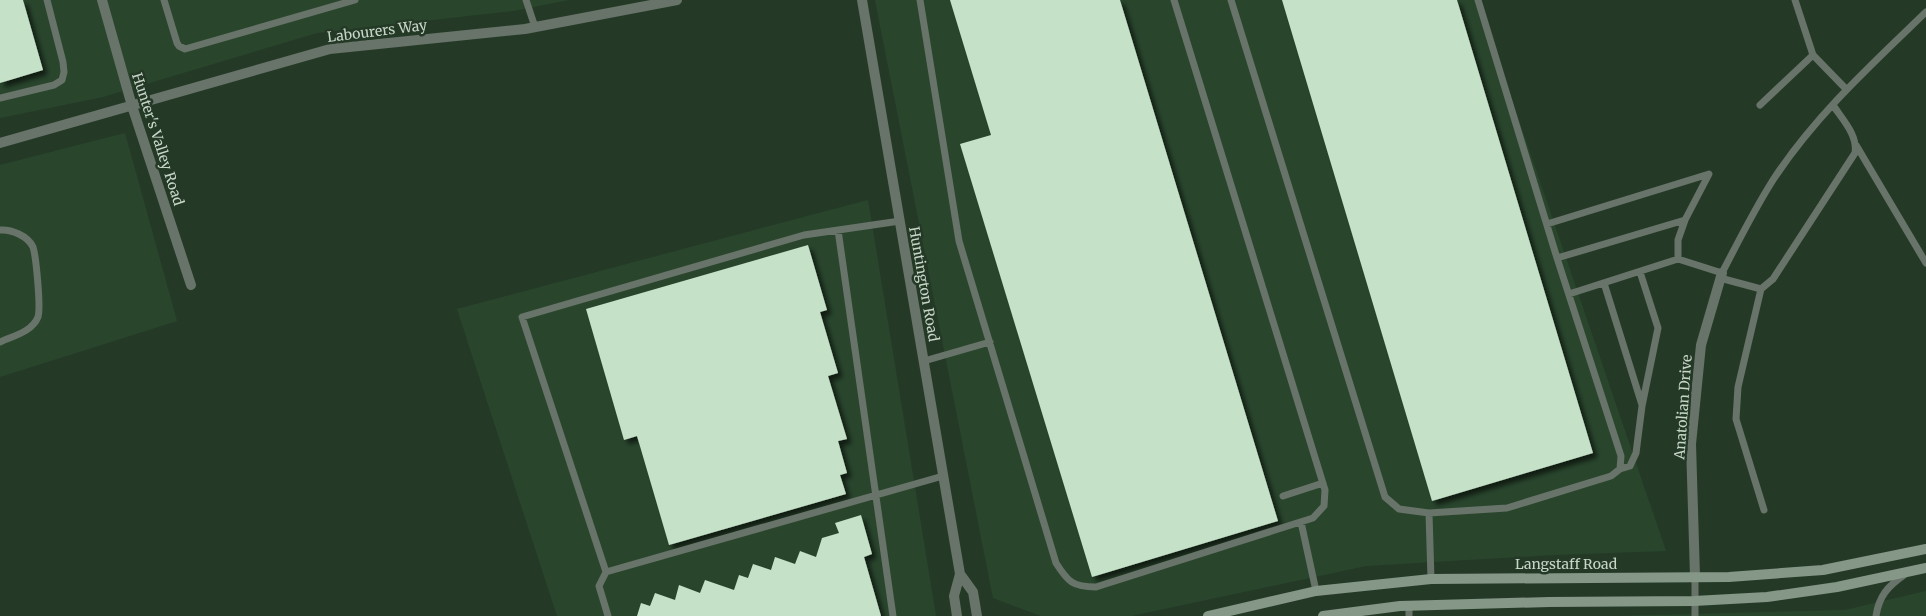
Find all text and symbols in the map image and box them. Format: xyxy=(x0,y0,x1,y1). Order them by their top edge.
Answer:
street label: Labourers Way xyxy=(326,16,429,46)
street label: Hunter's Valley Road xyxy=(128,70,188,208)
street label: Huntington Road xyxy=(905,225,943,343)
street label: Anatolian Drive xyxy=(1670,354,1696,461)
street label: Langstaff Road xyxy=(1515,555,1618,573)

